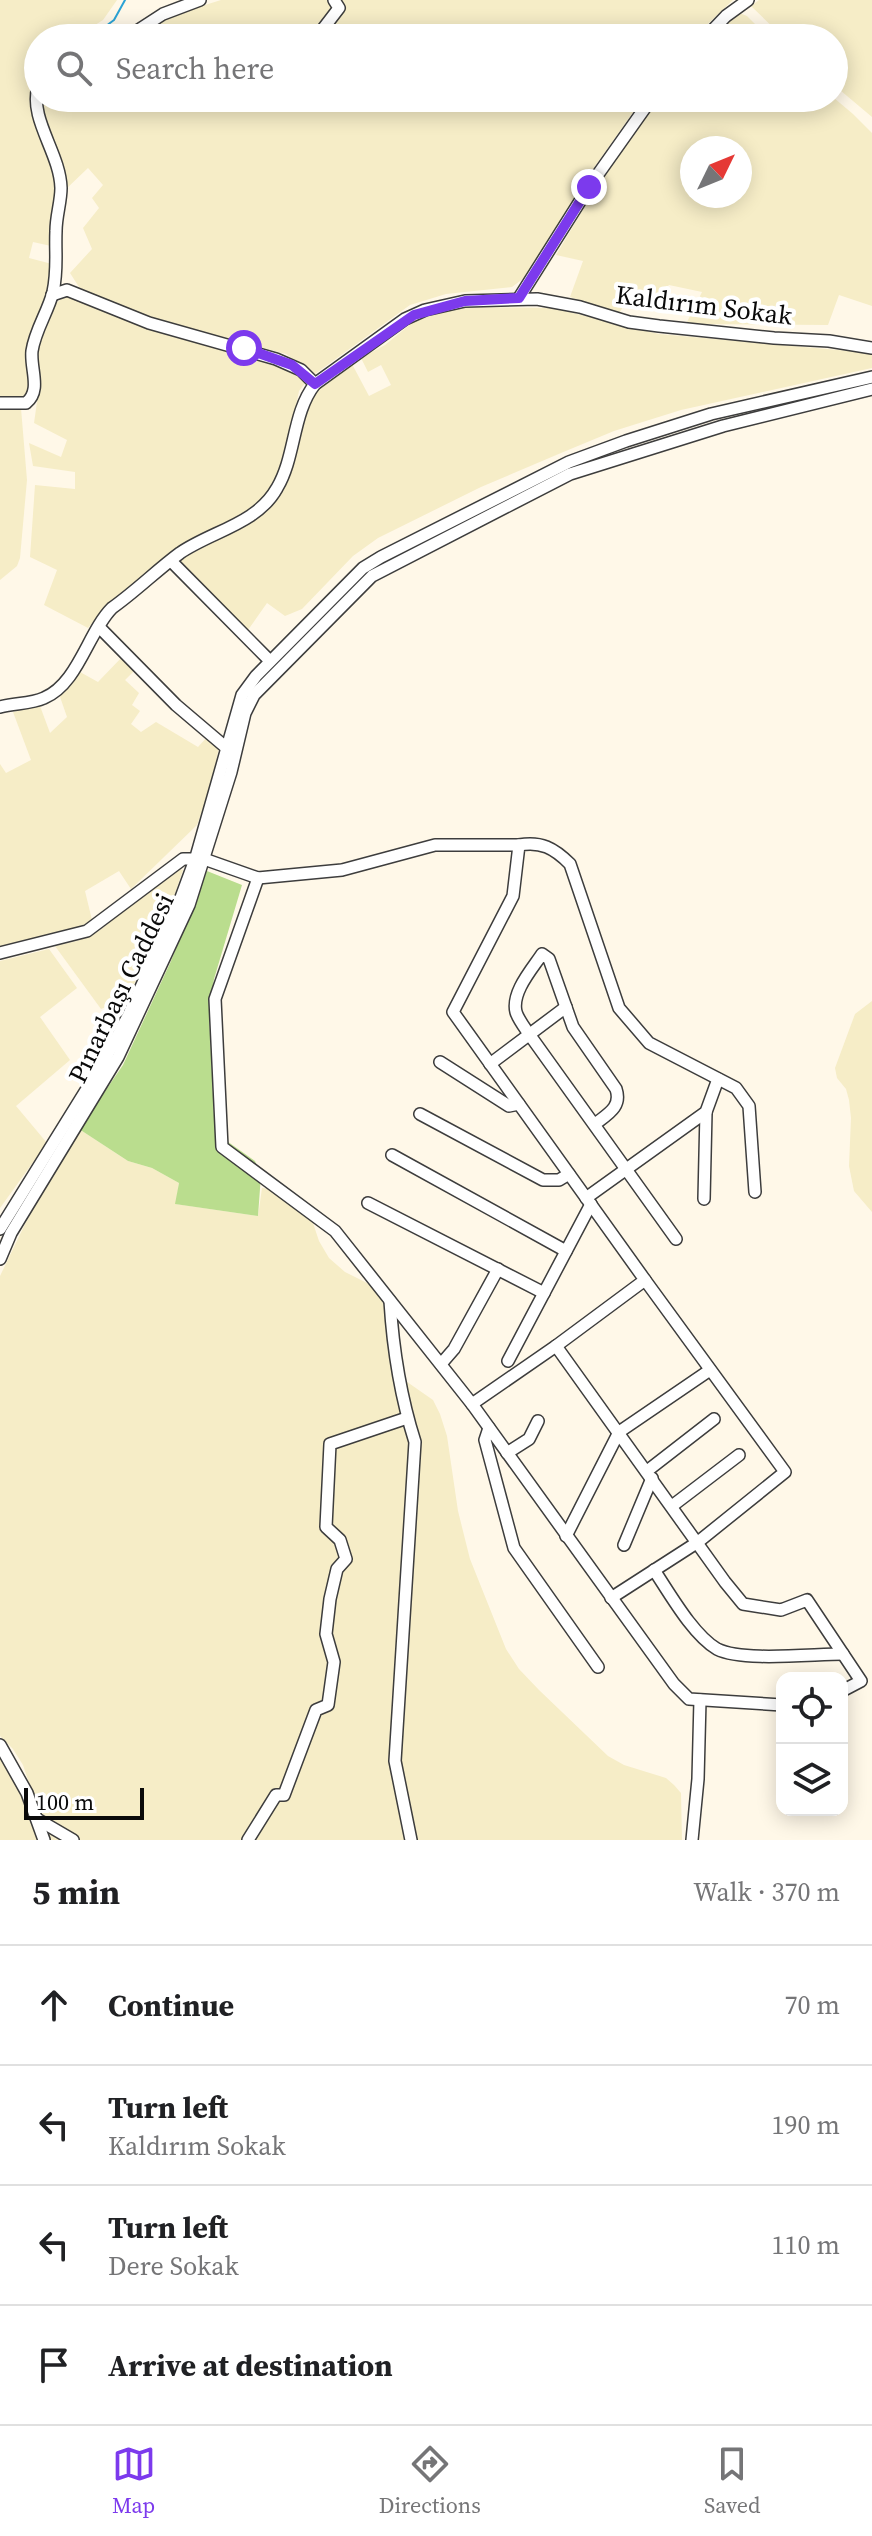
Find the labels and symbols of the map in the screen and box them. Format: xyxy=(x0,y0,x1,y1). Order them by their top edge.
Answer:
north arrow xyxy=(680,136,752,208)
route end xyxy=(571,169,607,205)
street label: Kaldırım Sokak xyxy=(614,276,795,334)
route start xyxy=(226,330,262,366)
street label: Pınarbaşı Caddesi xyxy=(59,887,183,1089)
scale bar xyxy=(24,1784,144,1820)

